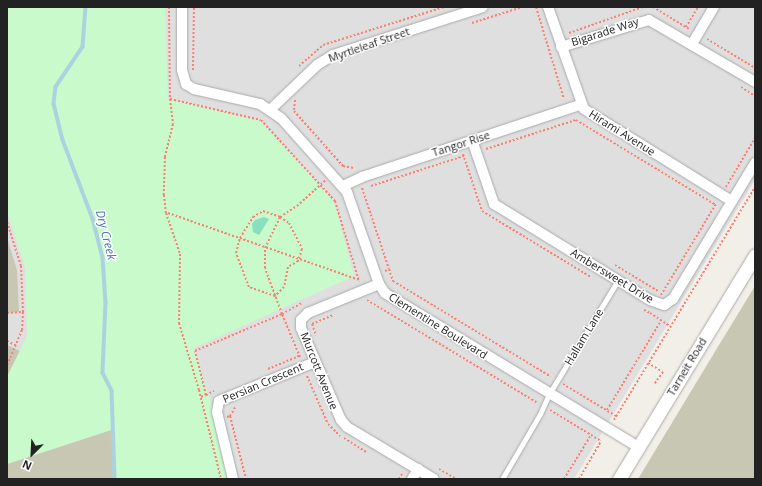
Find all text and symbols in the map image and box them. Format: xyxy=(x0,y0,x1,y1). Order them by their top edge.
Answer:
street label: Bigarade Way xyxy=(570,15,640,49)
street label: Myrtleleaf Street xyxy=(327,25,411,65)
street label: Hirami Avenue xyxy=(586,107,658,159)
street label: Tangor Rise xyxy=(431,128,491,160)
water label: Dry Creek xyxy=(93,209,119,261)
street label: Ambersweet Drive xyxy=(568,246,656,306)
street label: Clementine Boulevard xyxy=(386,290,490,362)
street label: Hallam Lane xyxy=(562,306,606,368)
street label: Murcott Avenue xyxy=(298,331,340,411)
street label: Tarneit Road xyxy=(665,336,709,398)
street label: Persian Crescent xyxy=(221,360,305,406)
north arrow xyxy=(12,434,52,474)
text: N xyxy=(20,457,34,474)

